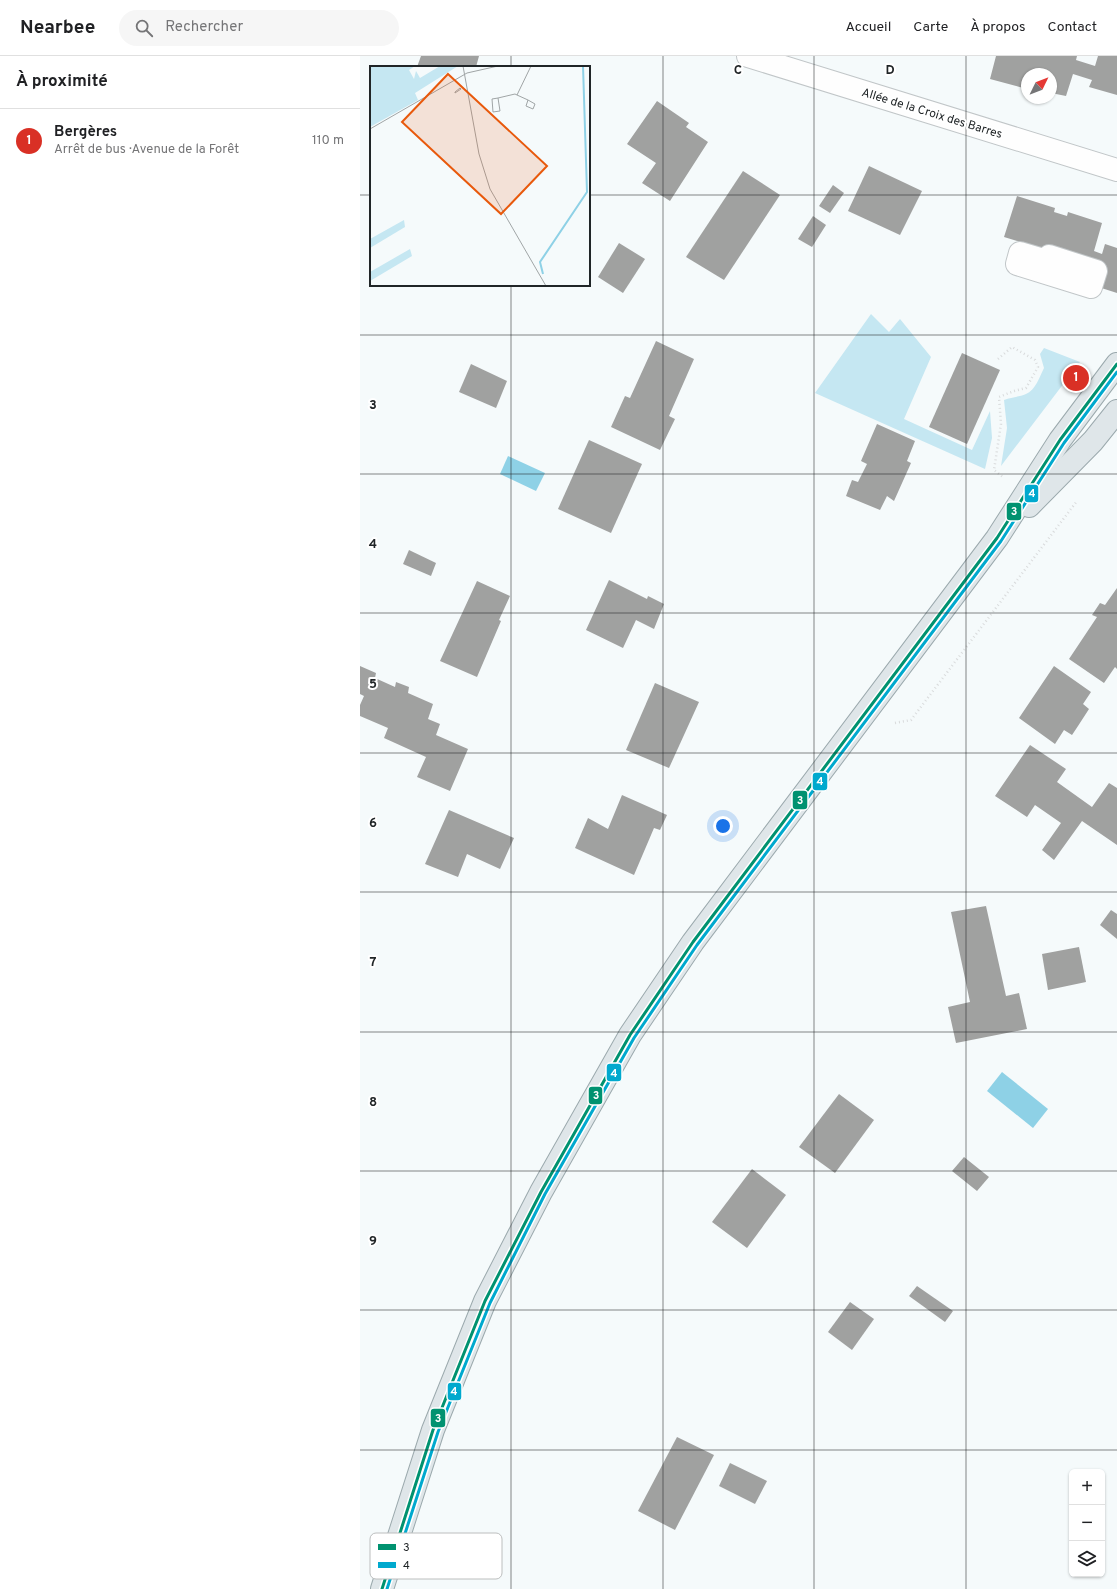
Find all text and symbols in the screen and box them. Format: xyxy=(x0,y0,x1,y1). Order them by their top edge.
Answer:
search box xyxy=(119,10,399,46)
text: Nearbee xyxy=(20,16,95,40)
icon: search xyxy=(133,17,155,39)
text: Rechercher xyxy=(165,18,243,37)
text: Accueil xyxy=(845,19,891,36)
text: Carte xyxy=(913,19,948,36)
text: À propos xyxy=(970,19,1026,36)
text: Contact xyxy=(1048,19,1097,36)
text: C xyxy=(734,63,742,79)
text: D xyxy=(885,63,895,79)
inset map xyxy=(370,66,590,286)
north arrow xyxy=(1021,68,1057,104)
text: À proximité xyxy=(16,71,108,93)
street label: Allée de la Croix des Barres xyxy=(859,85,1004,143)
text: Bergères xyxy=(54,123,117,142)
text: 1 xyxy=(26,133,32,149)
text: 110 m xyxy=(312,133,344,149)
text: Arrêt de bus · Avenue de la Forêt xyxy=(54,142,239,158)
pin: 1 xyxy=(1063,363,1089,393)
text: 3 xyxy=(369,398,377,414)
line badge: 4 xyxy=(1024,484,1039,503)
text: 4 xyxy=(1028,487,1036,501)
line badge: 3 xyxy=(1006,502,1022,521)
text: 3 xyxy=(1011,505,1017,519)
text: 4 xyxy=(369,537,377,553)
text: 5 xyxy=(369,677,377,693)
line badge: 4 xyxy=(812,772,828,791)
text: 4 xyxy=(816,775,824,789)
line badge: 3 xyxy=(792,790,808,810)
text: 3 xyxy=(797,794,803,808)
text: 6 xyxy=(369,816,377,832)
your location xyxy=(713,816,733,836)
text: 7 xyxy=(370,955,377,971)
line badge: 4 xyxy=(606,1063,622,1082)
text: 4 xyxy=(610,1067,618,1081)
line badge: 3 xyxy=(588,1086,603,1105)
text: 3 xyxy=(593,1089,599,1103)
text: 8 xyxy=(369,1095,377,1111)
text: 9 xyxy=(369,1234,377,1250)
line badge: 4 xyxy=(447,1382,462,1401)
text: 4 xyxy=(450,1385,458,1399)
line badge: 3 xyxy=(430,1408,446,1428)
text: 3 xyxy=(435,1412,441,1426)
map controls xyxy=(1069,1469,1105,1577)
button: + xyxy=(1069,1469,1105,1505)
button: − xyxy=(1069,1505,1105,1541)
legend xyxy=(370,1533,502,1579)
text: 3 xyxy=(403,1541,410,1555)
button: layers xyxy=(1069,1541,1105,1577)
text: 4 xyxy=(403,1559,410,1573)

